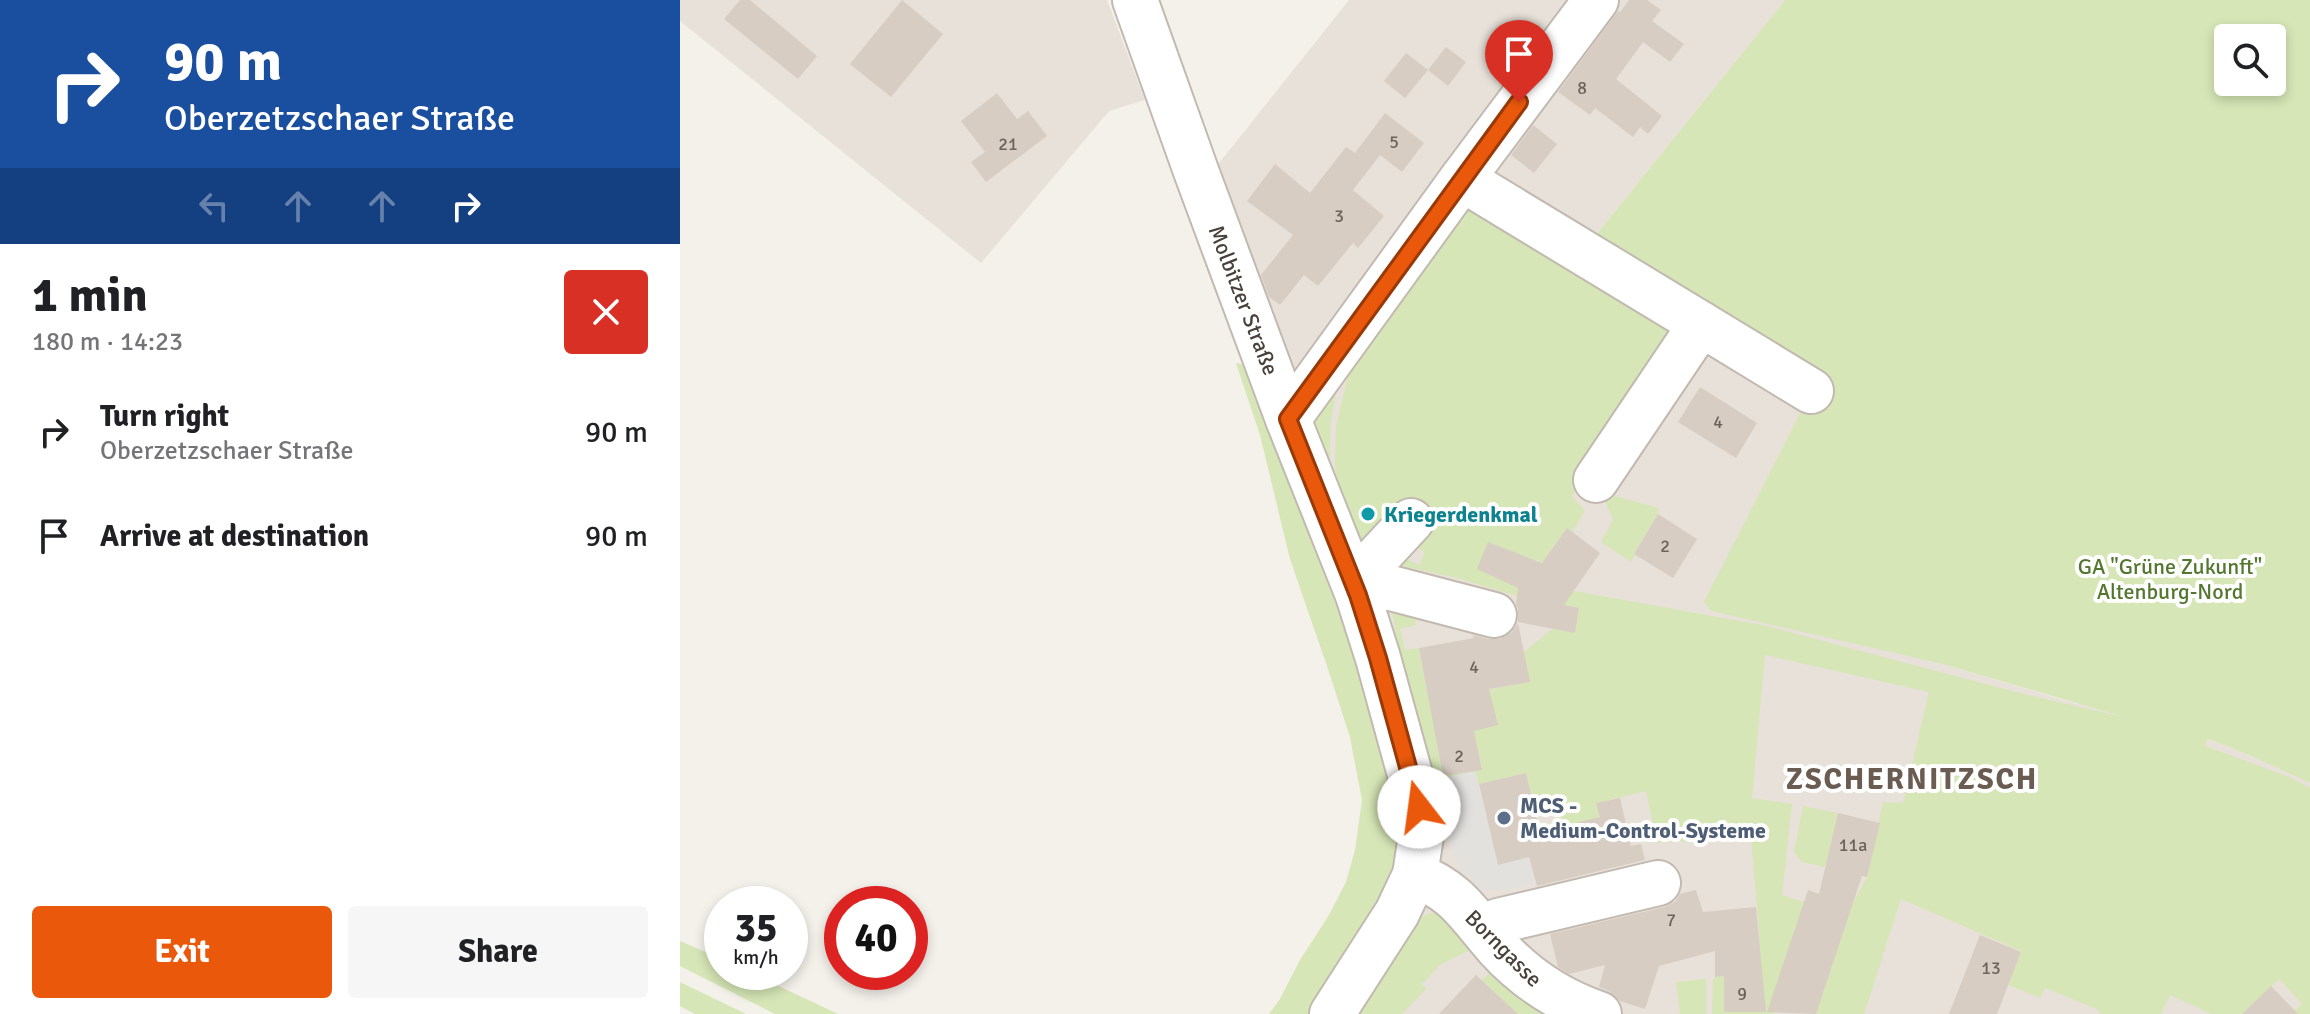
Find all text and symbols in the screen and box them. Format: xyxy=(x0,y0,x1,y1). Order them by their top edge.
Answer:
pin xyxy=(1485,20,1553,102)
map controls xyxy=(2214,24,2286,96)
button: search xyxy=(2214,24,2286,96)
text: 90 m xyxy=(164,27,282,96)
icon: right xyxy=(32,32,136,136)
icon: arrive xyxy=(1497,32,1541,76)
house number: 8 xyxy=(1577,77,1587,99)
text: Oberzetzschaer Straße xyxy=(164,96,515,141)
house number: 5 xyxy=(1389,131,1399,153)
house number: 21 xyxy=(998,133,1018,155)
icon: left xyxy=(192,184,236,228)
icon: ahead xyxy=(276,184,320,228)
icon: ahead xyxy=(360,184,404,228)
icon: right xyxy=(444,184,488,228)
house number: 3 xyxy=(1334,205,1344,227)
street label: Molbitzer Straße xyxy=(1203,221,1285,379)
text: 1 min xyxy=(32,266,148,325)
button: close xyxy=(564,270,648,354)
text: 180 m · 14:23 xyxy=(32,326,183,358)
text: Turn right xyxy=(100,398,229,435)
icon: right xyxy=(32,410,76,454)
house number: 4 xyxy=(1713,411,1723,433)
text: 90 m xyxy=(585,414,648,451)
text: Oberzetzschaer Straße xyxy=(100,435,354,467)
place label: Kriegerdenkmal xyxy=(1384,501,1538,528)
marker: Kriegerdenkmal xyxy=(1359,505,1377,523)
icon: arrive xyxy=(32,514,76,558)
text: Arrive at destination xyxy=(100,518,369,555)
text: 90 m xyxy=(585,518,648,555)
house number: 2 xyxy=(1660,535,1670,557)
park label: GA "Grüne Zukunft" Altenburg-Nord xyxy=(2078,553,2262,605)
house number: 4 xyxy=(1469,656,1479,678)
house number: 2 xyxy=(1454,745,1464,767)
district label: ZSCHERNITZSCH xyxy=(1786,761,2038,798)
position arrow xyxy=(1377,765,1461,849)
place label: MCS - Medium-Control-Systeme xyxy=(1520,792,1766,844)
marker: MCS - Medium-Control-Systeme xyxy=(1495,809,1513,827)
house number: 11a xyxy=(1839,834,1867,856)
speed limit sign: 40 xyxy=(824,886,928,990)
text: 35 xyxy=(734,903,778,953)
street label: Borngasse xyxy=(1459,904,1548,993)
button: Exit xyxy=(32,906,332,998)
button: Share xyxy=(348,906,648,998)
house number: 7 xyxy=(1666,909,1676,931)
text: km/h xyxy=(733,945,779,970)
house number: 13 xyxy=(1981,957,2001,979)
house number: 9 xyxy=(1737,983,1747,1005)

